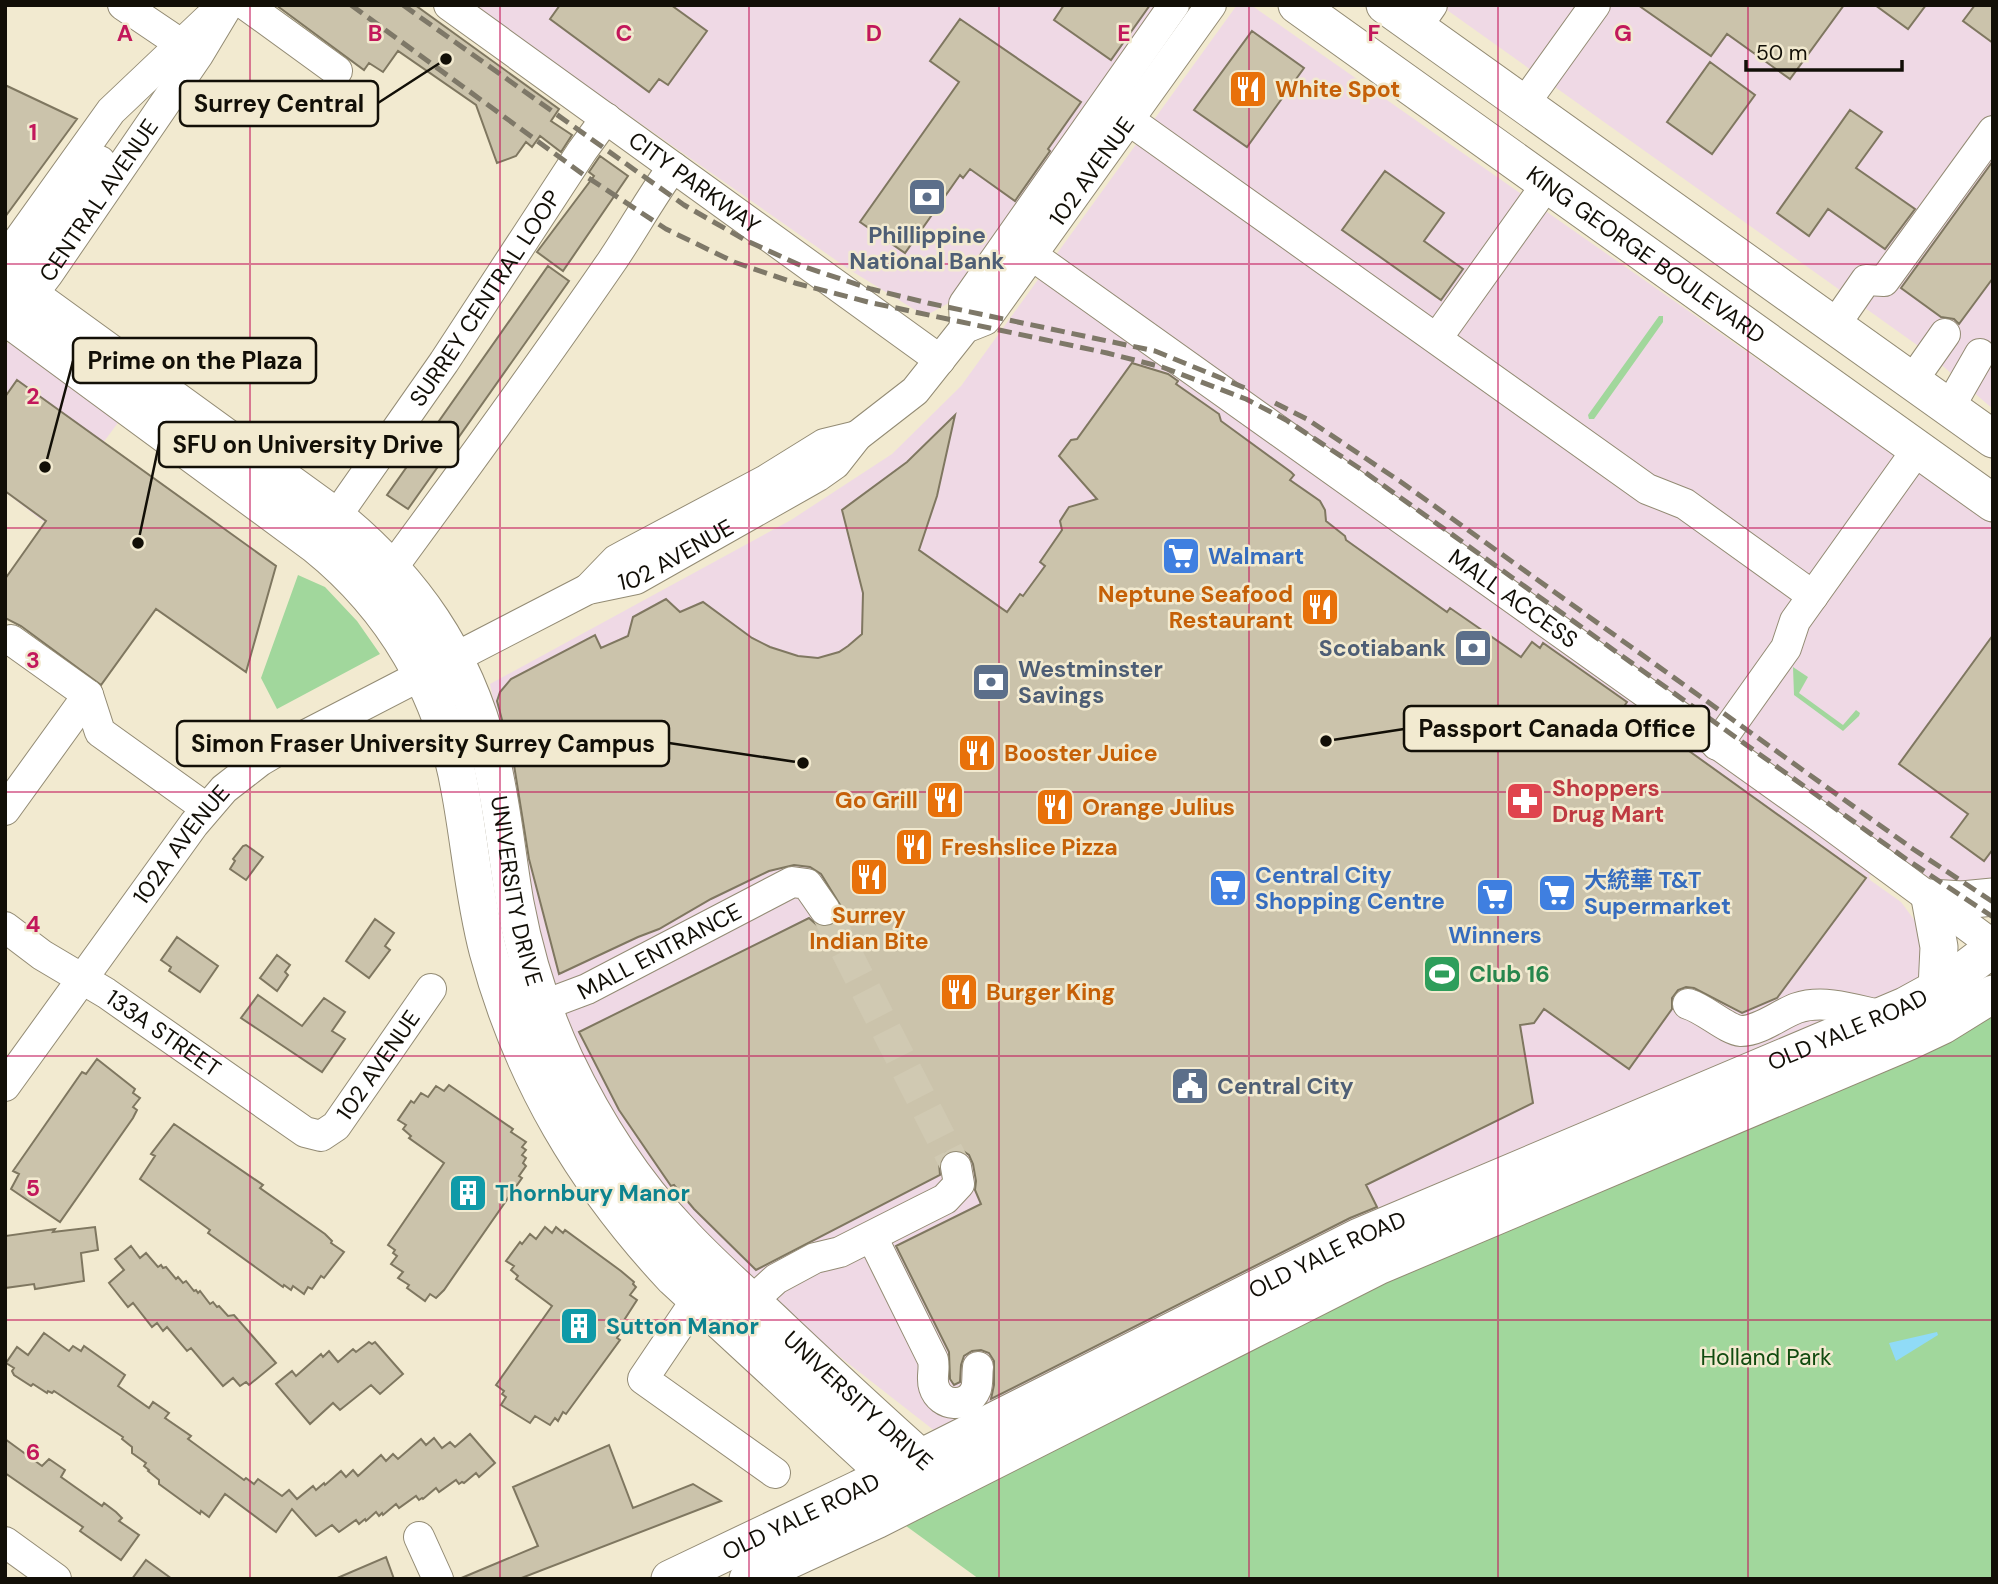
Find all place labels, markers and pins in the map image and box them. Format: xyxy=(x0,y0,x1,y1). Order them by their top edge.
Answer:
restaurant icon: White Spot xyxy=(1227,68,1269,110)
place label: White Spot xyxy=(1275,74,1400,104)
callout: Surrey Central xyxy=(180,81,378,126)
bank icon: Phillippine National Bank xyxy=(906,176,948,218)
place label: Phillippine National Bank xyxy=(849,220,1005,276)
callout: Prime on the Plaza xyxy=(73,338,316,383)
callout: SFU on University Drive xyxy=(159,422,458,467)
supermarket icon: Walmart xyxy=(1160,535,1202,577)
place label: Walmart xyxy=(1208,541,1304,571)
place label: Neptune Seafood Restaurant xyxy=(1098,579,1293,635)
restaurant icon: Neptune Seafood Restaurant xyxy=(1299,586,1341,628)
bank icon: Scotiabank xyxy=(1452,627,1494,669)
place label: Scotiabank xyxy=(1319,633,1446,663)
place label: Westminster Savings xyxy=(1018,654,1163,710)
bank icon: Westminster Savings xyxy=(970,661,1012,703)
callout: Passport Canada Office xyxy=(1404,706,1709,751)
callout: Simon Fraser University Surrey Campus xyxy=(177,721,669,766)
restaurant icon: Booster Juice xyxy=(956,732,998,774)
place label: Booster Juice xyxy=(1004,738,1158,768)
place label: Shoppers Drug Mart xyxy=(1552,773,1664,829)
restaurant icon: Go Grill xyxy=(924,779,966,821)
pharmacy icon: Shoppers Drug Mart xyxy=(1504,780,1546,822)
place label: Go Grill xyxy=(835,785,918,815)
restaurant icon: Orange Julius xyxy=(1034,786,1076,828)
place label: Orange Julius xyxy=(1082,792,1235,822)
restaurant icon: Freshslice Pizza xyxy=(893,826,935,868)
place label: Freshslice Pizza xyxy=(941,832,1118,862)
restaurant icon: Surrey Indian Bite xyxy=(848,856,890,898)
place label: Central City Shopping Centre xyxy=(1255,860,1445,916)
place label: 大統華 T&T Supermarket xyxy=(1584,865,1731,921)
supermarket icon: Central City Shopping Centre xyxy=(1207,867,1249,909)
supermarket icon: 大統華 T&T Supermarket xyxy=(1536,872,1578,914)
supermarket icon: Winners xyxy=(1474,876,1516,918)
place label: Surrey Indian Bite xyxy=(809,900,929,956)
place label: Winners xyxy=(1448,920,1542,950)
sports icon: Club 16 xyxy=(1421,953,1463,995)
place label: Club 16 xyxy=(1469,959,1550,989)
restaurant icon: Burger King xyxy=(938,971,980,1013)
place label: Burger King xyxy=(986,977,1115,1007)
public building icon: Central City xyxy=(1169,1065,1211,1107)
place label: Central City xyxy=(1217,1071,1354,1101)
building icon: Thornbury Manor xyxy=(447,1172,489,1214)
place label: Thornbury Manor xyxy=(495,1178,690,1208)
building icon: Sutton Manor xyxy=(558,1305,600,1347)
place label: Sutton Manor xyxy=(606,1311,759,1341)

